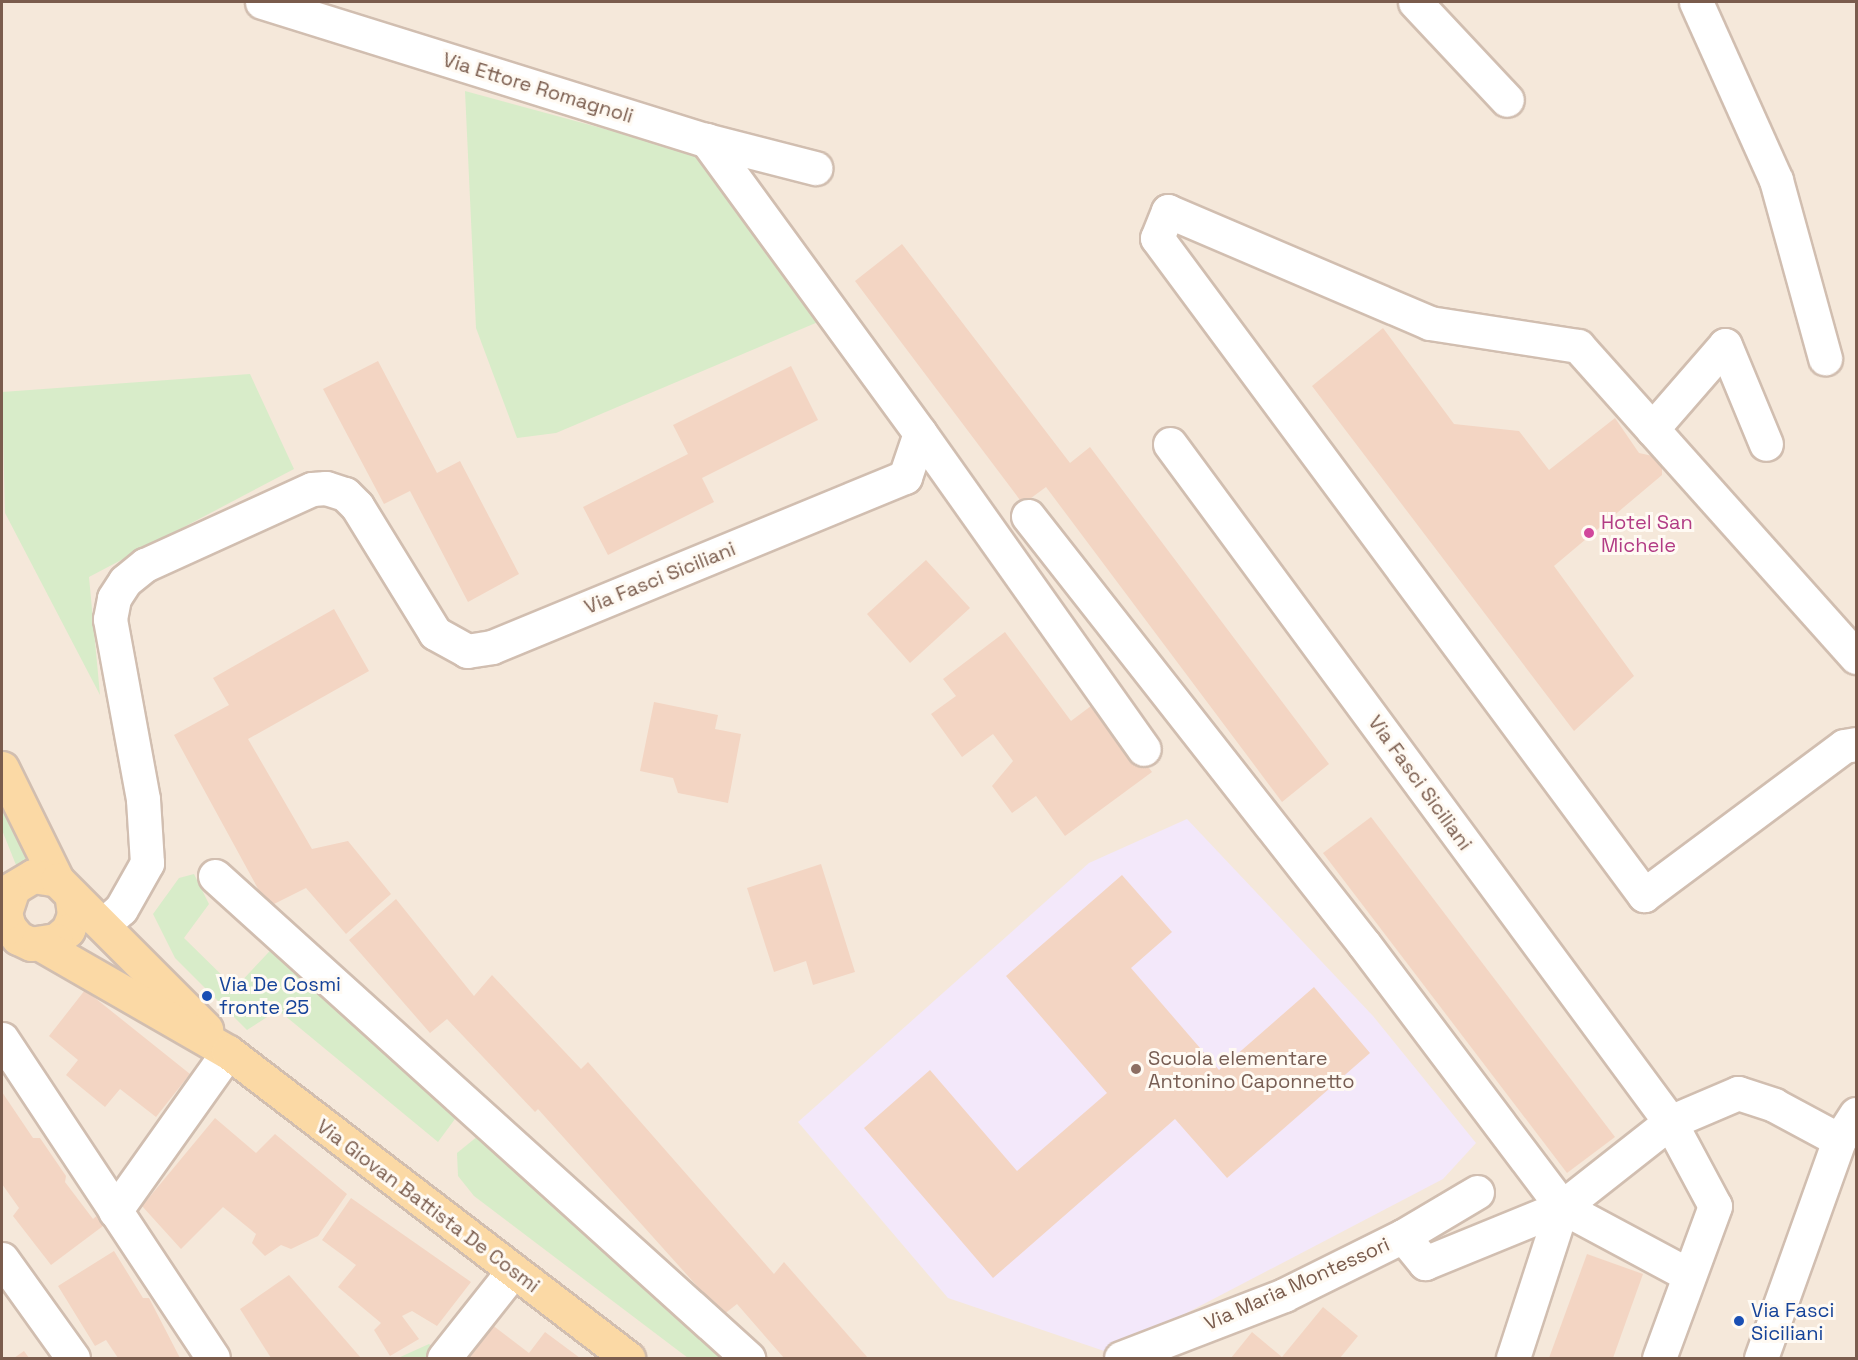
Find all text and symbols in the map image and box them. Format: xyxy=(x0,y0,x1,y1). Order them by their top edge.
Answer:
street label: Via Ettore Romagnoli xyxy=(440,48,636,128)
place label: Hotel San Michele xyxy=(1601,510,1693,557)
marker: Hotel San Michele xyxy=(1582,526,1596,540)
street label: Via Fasci Siciliani xyxy=(581,537,739,619)
street label: Via Fasci Siciliani xyxy=(1363,711,1477,855)
place label: Via De Cosmi fronte 25 xyxy=(219,972,341,1019)
marker: Via De Cosmi fronte 25 xyxy=(200,989,214,1003)
place label: Scuola elementare Antonino Caponnetto xyxy=(1148,1046,1355,1093)
marker: Scuola elementare Antonino Caponnetto xyxy=(1129,1062,1143,1076)
street label: Via Giovan Battista De Cosmi xyxy=(312,1114,544,1298)
street label: Via Maria Montessori xyxy=(1201,1232,1393,1336)
place label: Via Fasci Siciliani xyxy=(1751,1298,1834,1345)
marker: Via Fasci Siciliani xyxy=(1732,1314,1746,1328)

